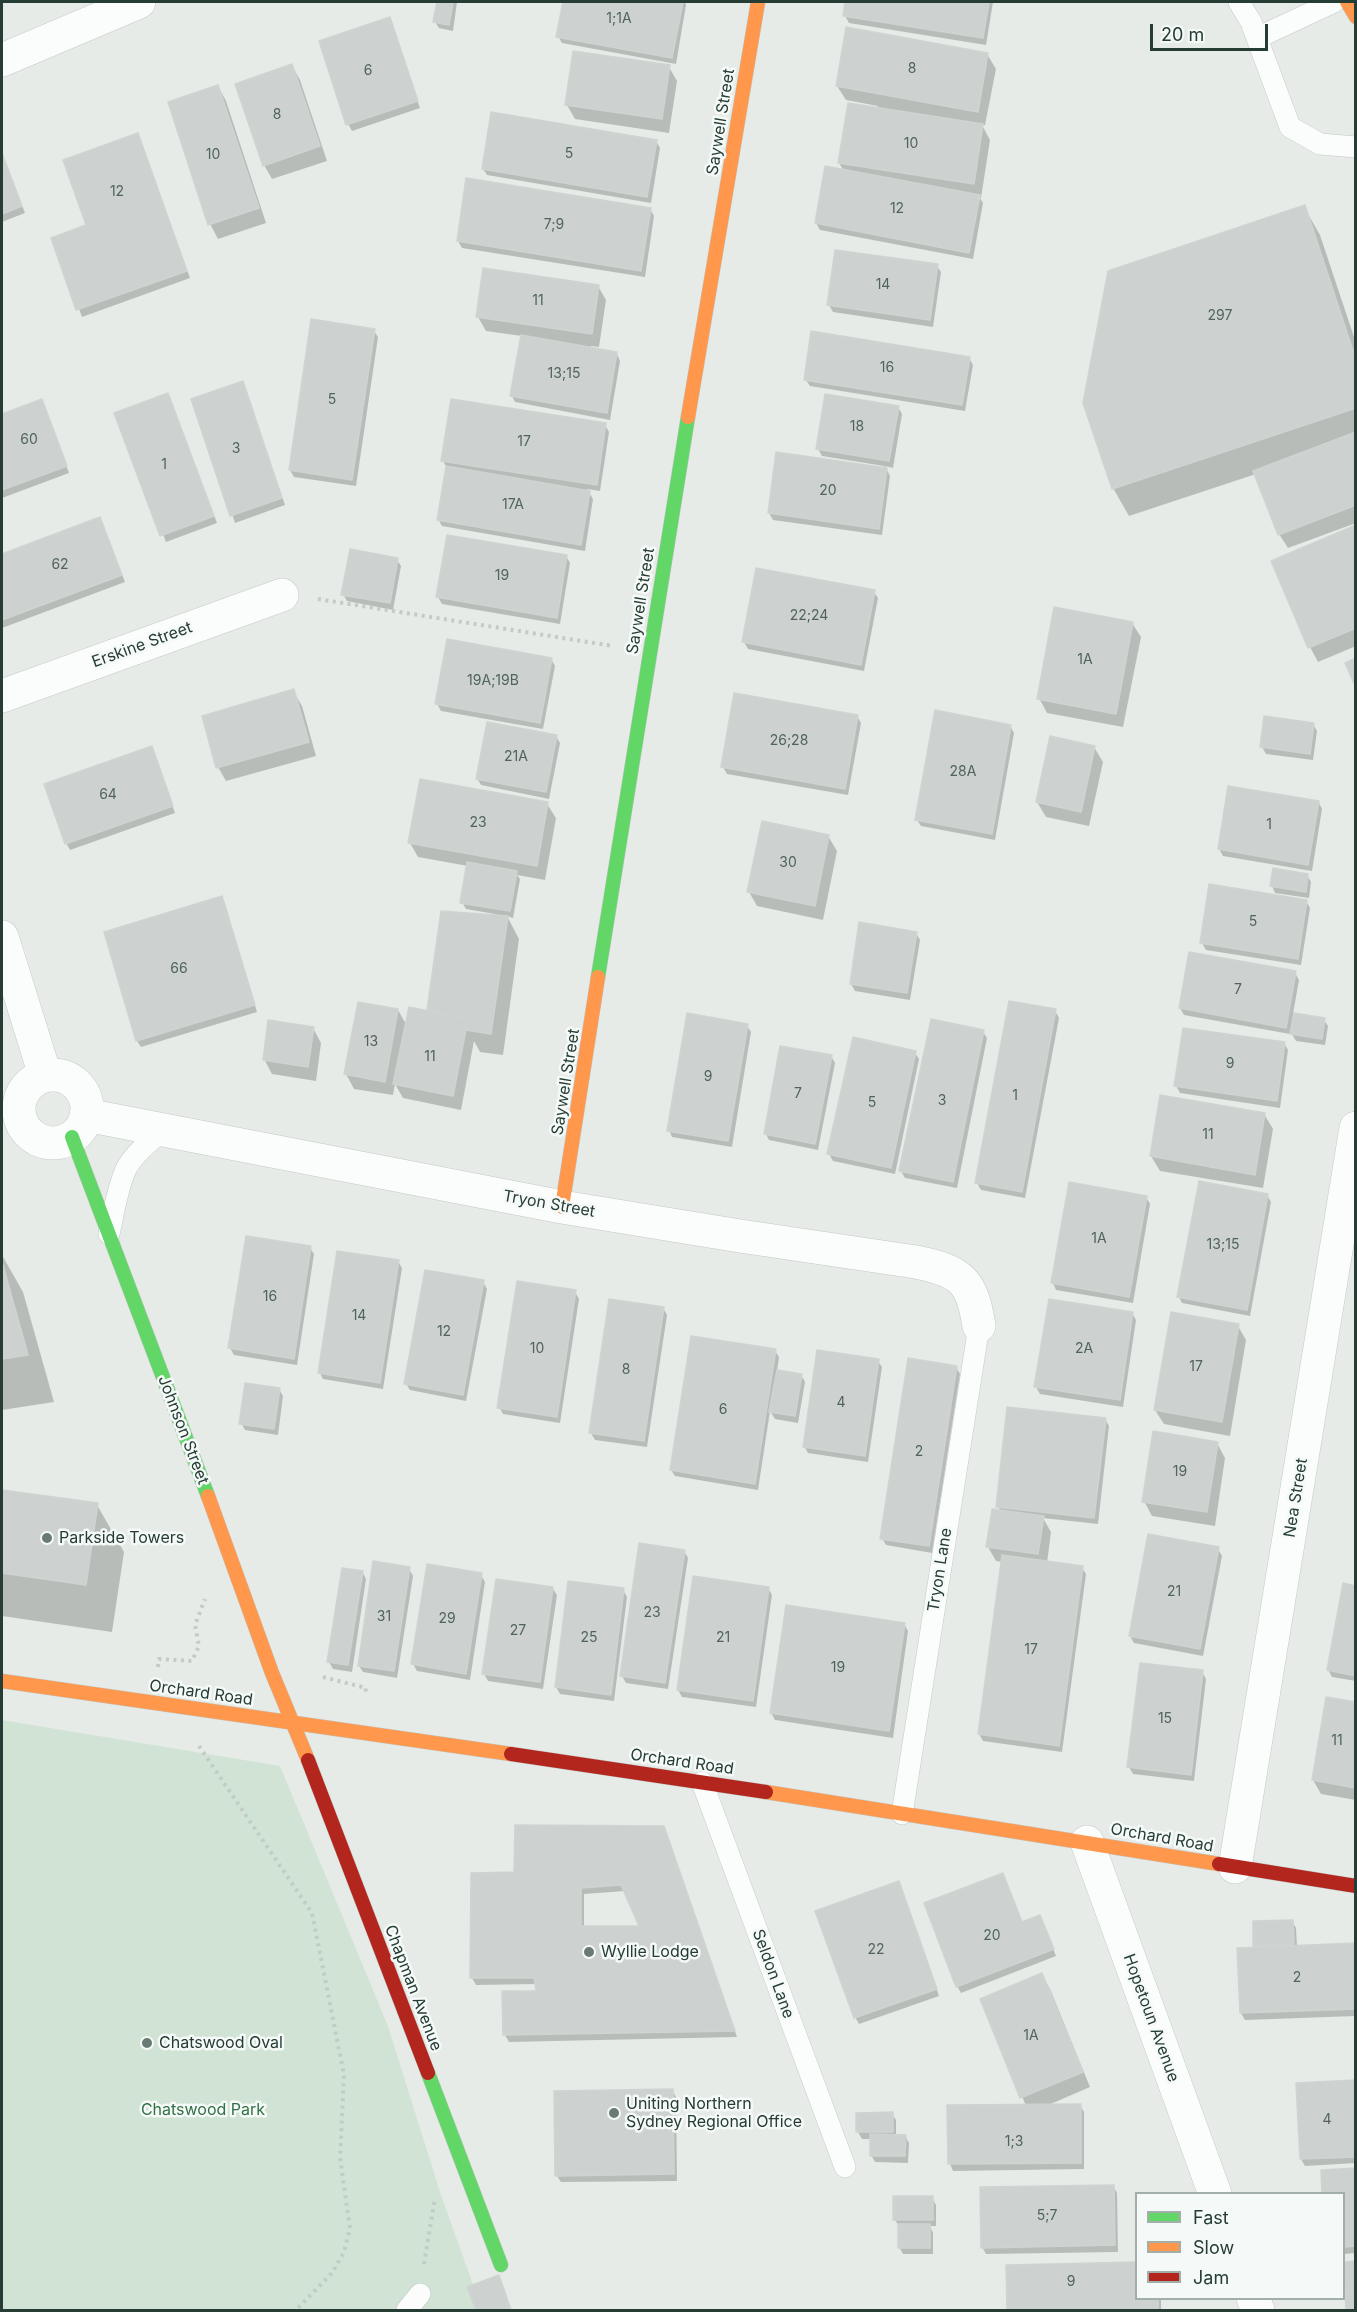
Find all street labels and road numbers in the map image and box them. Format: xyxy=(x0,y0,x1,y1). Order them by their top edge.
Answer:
street label: Saywell Street xyxy=(703,67,739,177)
street label: Saywell Street xyxy=(623,546,659,656)
street label: Erskine Street xyxy=(89,618,195,672)
street label: Saywell Street xyxy=(548,1027,584,1137)
street label: Tryon Street xyxy=(502,1186,596,1222)
street label: Johnson Street xyxy=(153,1373,213,1487)
street label: Nea Street xyxy=(1280,1457,1312,1539)
street label: Tryon Lane xyxy=(924,1527,956,1613)
street label: Orchard Road xyxy=(148,1676,254,1710)
street label: Orchard Road xyxy=(629,1745,735,1779)
street label: Orchard Road xyxy=(1109,1819,1215,1857)
street label: Chapman Avenue xyxy=(380,1922,446,2054)
street label: Seldon Lane xyxy=(748,1927,798,2021)
street label: Hopetoun Avenue xyxy=(1119,1951,1183,2085)

